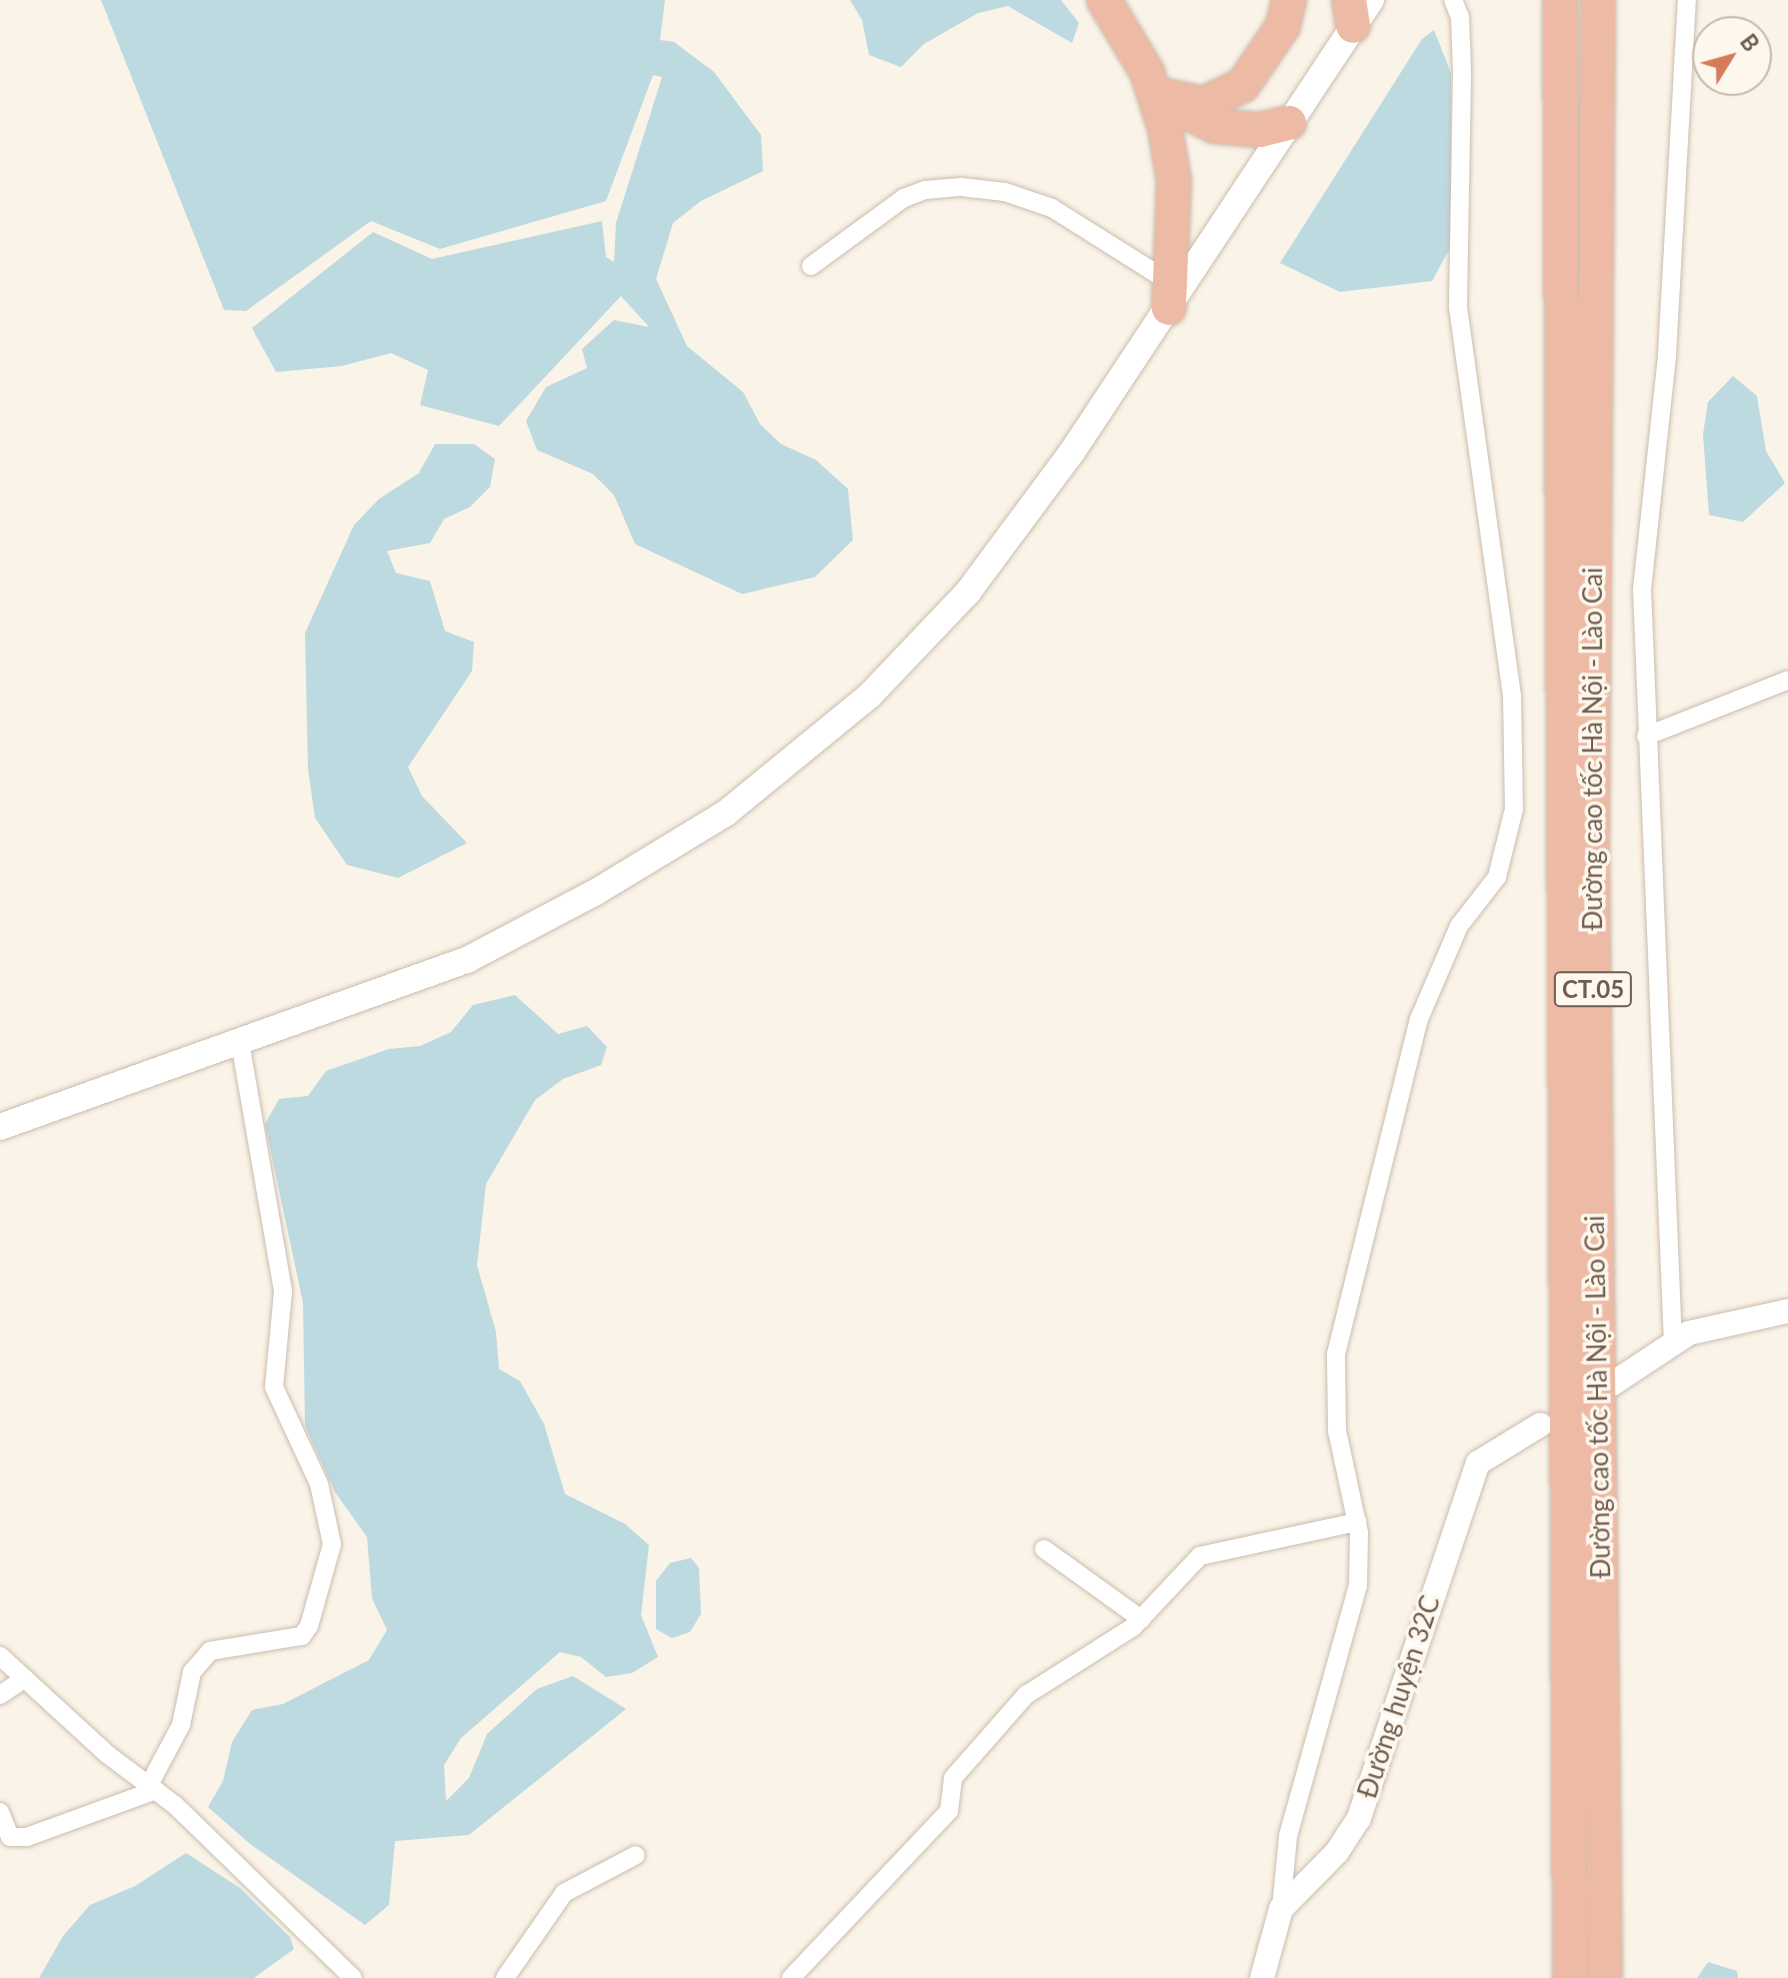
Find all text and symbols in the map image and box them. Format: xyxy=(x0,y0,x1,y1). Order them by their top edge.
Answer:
north arrow xyxy=(1692,16,1772,96)
text: B xyxy=(1735,29,1765,56)
street label: Đường cao tốc Hà Nội - Lào Cai xyxy=(1577,567,1609,931)
road number: CT.05 xyxy=(1553,969,1633,1009)
street label: Đường cao tốc Hà Nội - Lào Cai xyxy=(1579,1215,1617,1579)
street label: Đường huyện 32C xyxy=(1352,1592,1446,1802)

